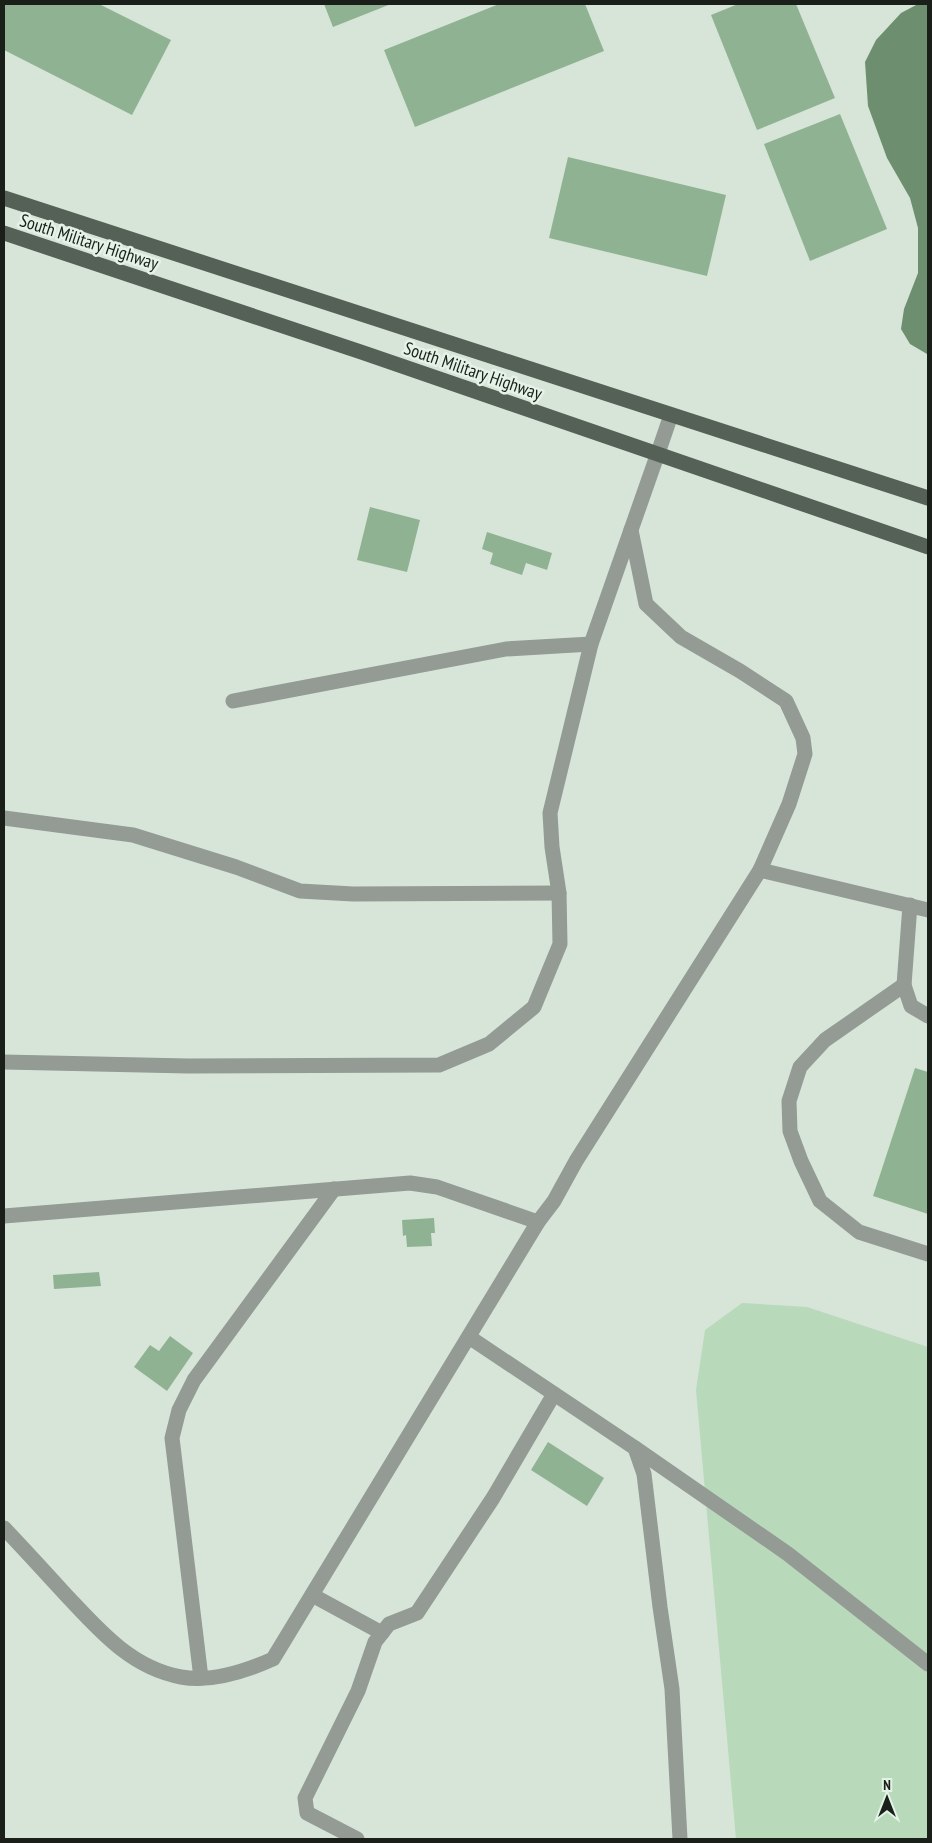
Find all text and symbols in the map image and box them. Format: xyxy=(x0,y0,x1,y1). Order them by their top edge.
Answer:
street label: South Military Highway xyxy=(17,208,162,275)
street label: South Military Highway xyxy=(401,336,545,405)
north arrow xyxy=(862,1773,912,1823)
text: N xyxy=(883,1776,891,1794)

